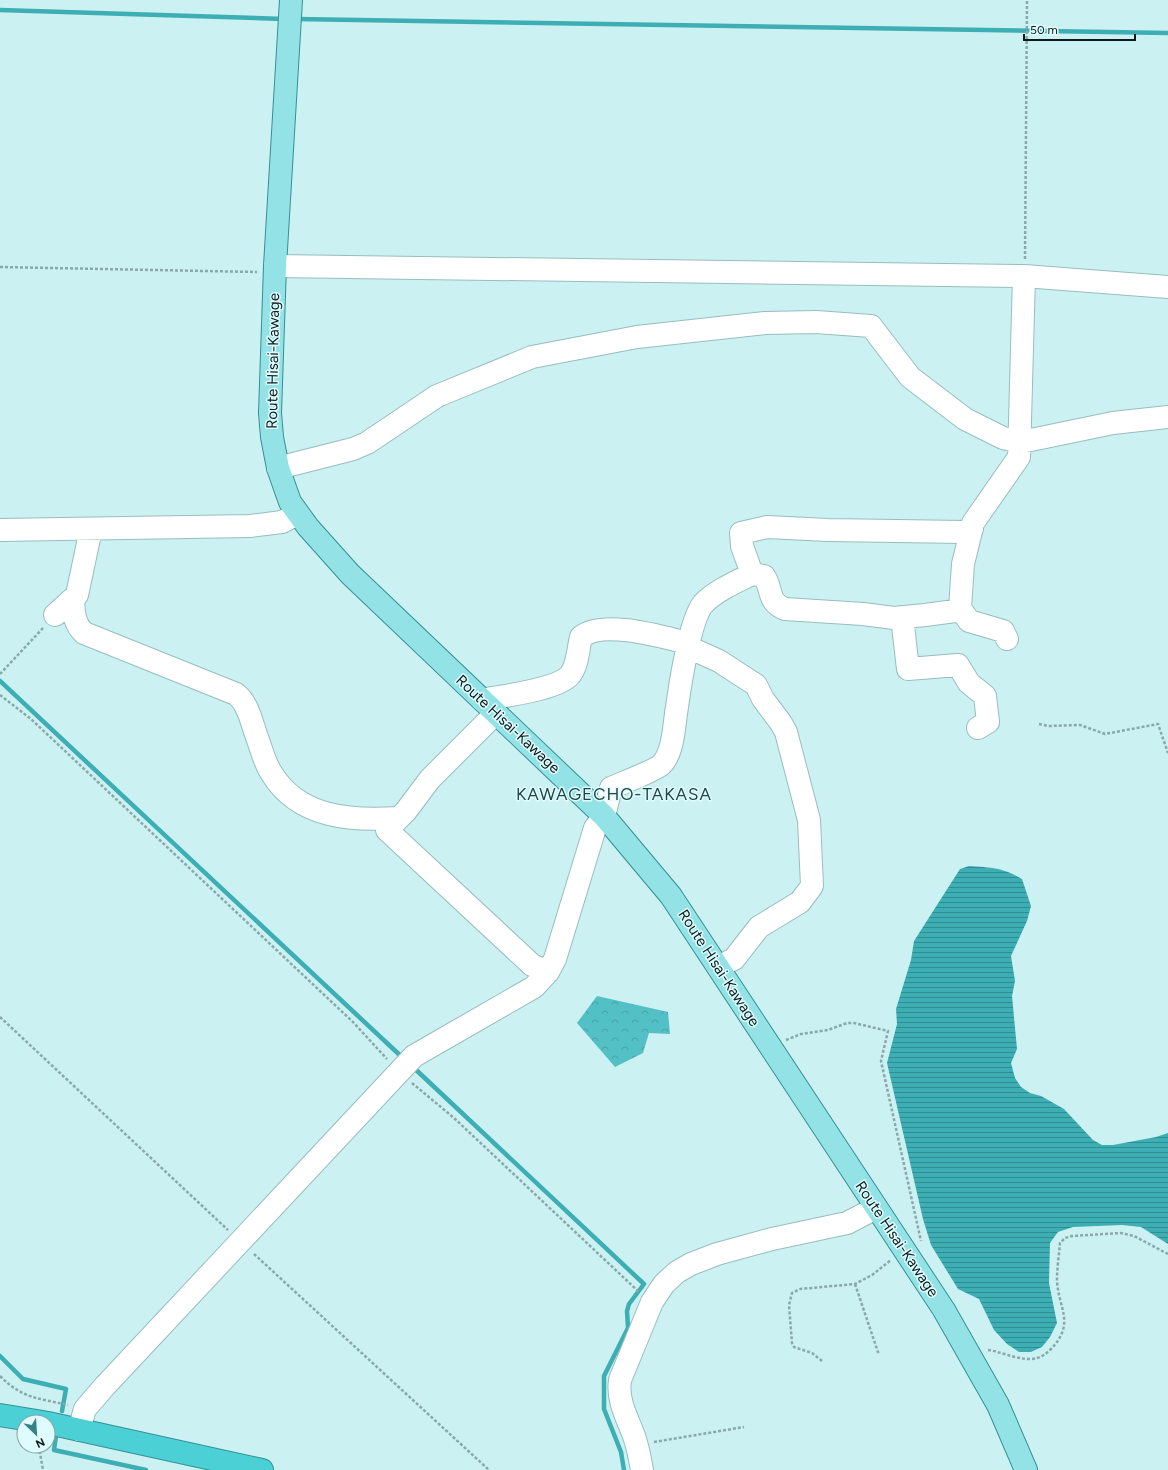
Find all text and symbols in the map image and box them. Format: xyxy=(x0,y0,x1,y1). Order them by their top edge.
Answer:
scale bar xyxy=(1024,16,1135,42)
text: 50 m xyxy=(1030,23,1058,37)
street label: Route Hisai-Kawage xyxy=(263,293,283,429)
street label: Route Hisai-Kawage xyxy=(452,671,564,777)
district label: KAWAGECHO-TAKASA xyxy=(516,784,712,804)
street label: Route Hisai-Kawage xyxy=(674,906,764,1030)
street label: Route Hisai-Kawage xyxy=(852,1178,942,1300)
north arrow xyxy=(16,1414,56,1454)
text: N xyxy=(33,1435,47,1450)

